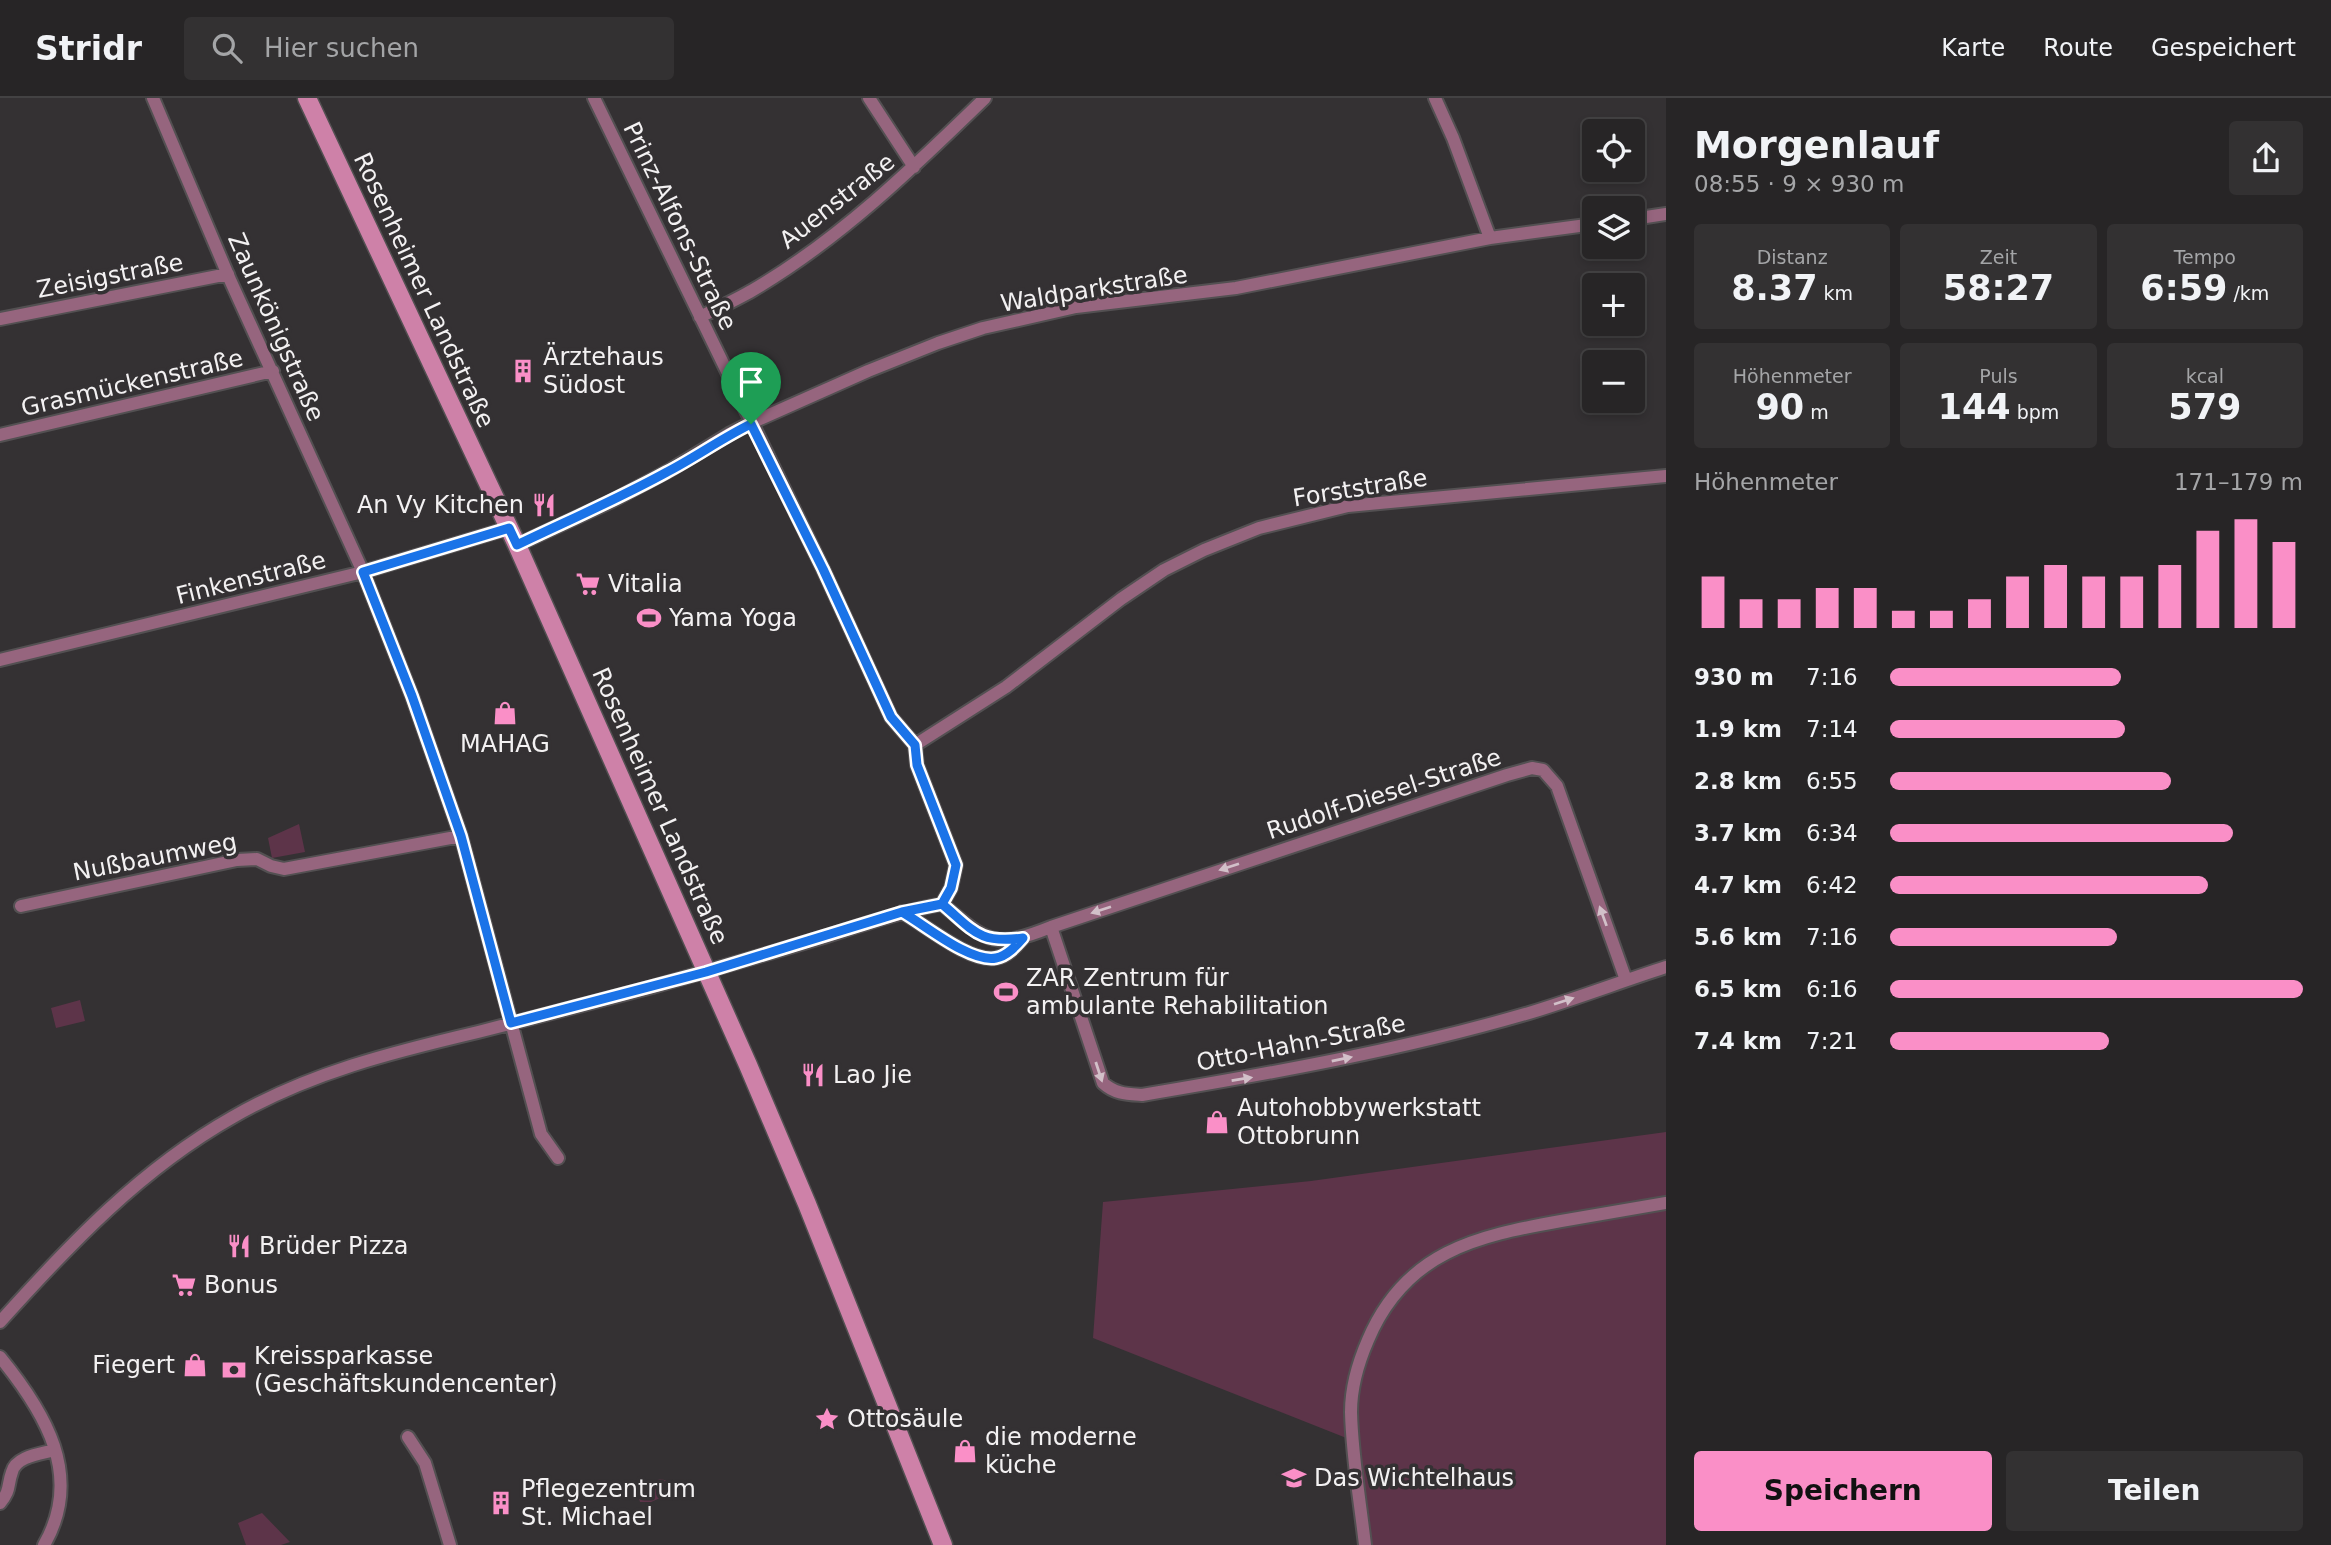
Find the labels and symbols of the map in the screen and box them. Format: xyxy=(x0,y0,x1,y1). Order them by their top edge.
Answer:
street label: Prinz-Alfons-Straße xyxy=(617,117,743,335)
street label: Auenstraße xyxy=(774,147,900,255)
street label: Rosenheimer Landstraße xyxy=(348,148,500,432)
street label: Zaunkönigstraße xyxy=(222,229,330,425)
street label: Zeisigstraße xyxy=(34,248,186,304)
street label: Waldparkstraße xyxy=(999,260,1189,318)
place label: Ärztehaus Südost xyxy=(543,342,664,399)
street label: Grasmückenstraße xyxy=(18,344,246,422)
pin xyxy=(721,352,781,424)
building icon: Ärztehaus Südost xyxy=(509,357,537,385)
street label: Forststraße xyxy=(1291,464,1429,512)
place label: An Vy Kitchen xyxy=(357,491,524,519)
restaurant icon: An Vy Kitchen xyxy=(530,491,558,519)
street label: Finkenstraße xyxy=(173,546,329,610)
supermarket icon: Vitalia xyxy=(574,570,602,598)
place label: Vitalia xyxy=(608,570,683,598)
sports icon: Yama Yoga xyxy=(635,604,663,632)
place label: Yama Yoga xyxy=(668,604,797,632)
street label: Rosenheimer Landstraße xyxy=(586,663,734,949)
shop icon: MAHAG xyxy=(491,699,519,727)
place label: MAHAG xyxy=(460,730,550,758)
street label: Rudolf-Diesel-Straße xyxy=(1263,743,1505,845)
street label: Nußbaumweg xyxy=(71,827,239,887)
one-way arrow xyxy=(1219,862,1240,873)
one-way arrow xyxy=(1090,905,1111,916)
one-way arrow xyxy=(1597,906,1608,927)
place label: ZAR Zentrum für ambulante Rehabilitation xyxy=(1026,964,1329,1020)
sports icon: ZAR Zentrum für ambulante Rehabilitation xyxy=(992,978,1020,1006)
one-way arrow xyxy=(1554,995,1575,1006)
street label: Otto-Hahn-Straße xyxy=(1194,1009,1408,1077)
one-way arrow xyxy=(1331,1054,1353,1065)
restaurant icon: Lao Jie xyxy=(799,1061,827,1089)
place label: Lao Jie xyxy=(833,1061,912,1089)
one-way arrow xyxy=(1094,1061,1105,1082)
one-way arrow xyxy=(1231,1073,1253,1084)
place label: Autohobbywerkstatt Ottobrunn xyxy=(1237,1094,1481,1150)
shop icon: Autohobbywerkstatt Ottobrunn xyxy=(1203,1108,1231,1136)
restaurant icon: Brüder Pizza xyxy=(225,1232,253,1260)
place label: Brüder Pizza xyxy=(259,1232,409,1260)
supermarket icon: Bonus xyxy=(170,1271,198,1299)
place label: Bonus xyxy=(204,1271,278,1299)
place label: Kreissparkasse (Geschäftskundencenter) xyxy=(254,1342,558,1398)
place label: Fiegert xyxy=(92,1351,175,1379)
shop icon: Fiegert xyxy=(181,1351,209,1379)
bank icon: Kreissparkasse (Geschäftskundencenter) xyxy=(220,1356,248,1384)
place icon: Ottosäule xyxy=(813,1405,841,1433)
place label: Ottosäule xyxy=(847,1405,963,1433)
place label: die moderne küche xyxy=(985,1423,1137,1479)
shop icon: die moderne küche xyxy=(951,1437,979,1465)
school or university icon: Das Wichtelhaus xyxy=(1280,1464,1308,1492)
place label: Das Wichtelhaus xyxy=(1314,1464,1514,1492)
place label: Pflegezentrum St. Michael xyxy=(521,1475,696,1531)
building icon: Pflegezentrum St. Michael xyxy=(487,1489,515,1517)

